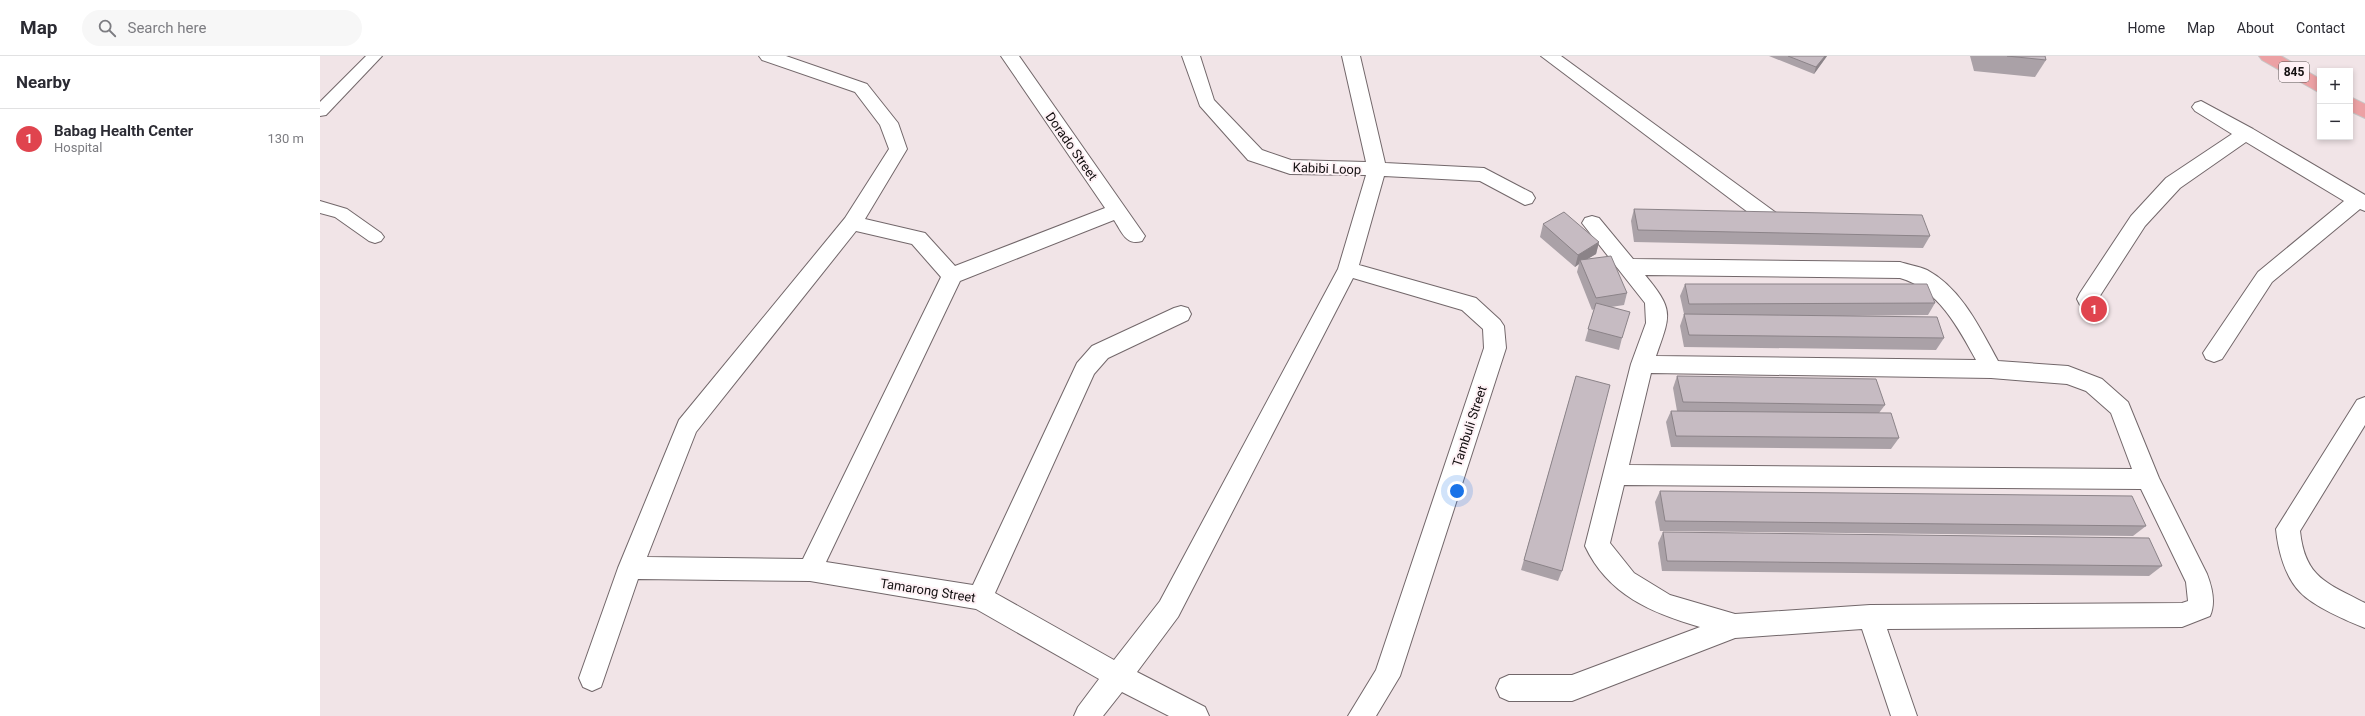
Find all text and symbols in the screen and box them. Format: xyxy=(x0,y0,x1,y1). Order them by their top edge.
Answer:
search box xyxy=(82,10,362,46)
text: Map xyxy=(20,16,58,39)
icon: search xyxy=(96,17,118,39)
text: Search here xyxy=(128,19,206,37)
text: Home xyxy=(2127,20,2165,36)
text: Map xyxy=(2187,20,2215,36)
text: About xyxy=(2237,20,2274,36)
text: Contact xyxy=(2296,20,2345,36)
road number: 845 xyxy=(2279,62,2309,82)
map controls xyxy=(2317,68,2353,140)
button: + xyxy=(2317,68,2353,104)
text: Nearby xyxy=(16,72,71,92)
button: − xyxy=(2317,104,2353,140)
street label: Dorado Street xyxy=(1043,109,1101,183)
text: Babag Health Center xyxy=(54,122,193,140)
text: 1 xyxy=(25,131,33,146)
text: 130 m xyxy=(267,131,304,146)
text: Hospital xyxy=(54,140,102,155)
street label: Kabibi Loop xyxy=(1292,160,1361,177)
pin: 1 xyxy=(2081,294,2107,324)
street label: Tambuli Street xyxy=(1449,384,1490,468)
your location xyxy=(1447,481,1467,501)
street label: Tamarong Street xyxy=(879,576,977,605)

